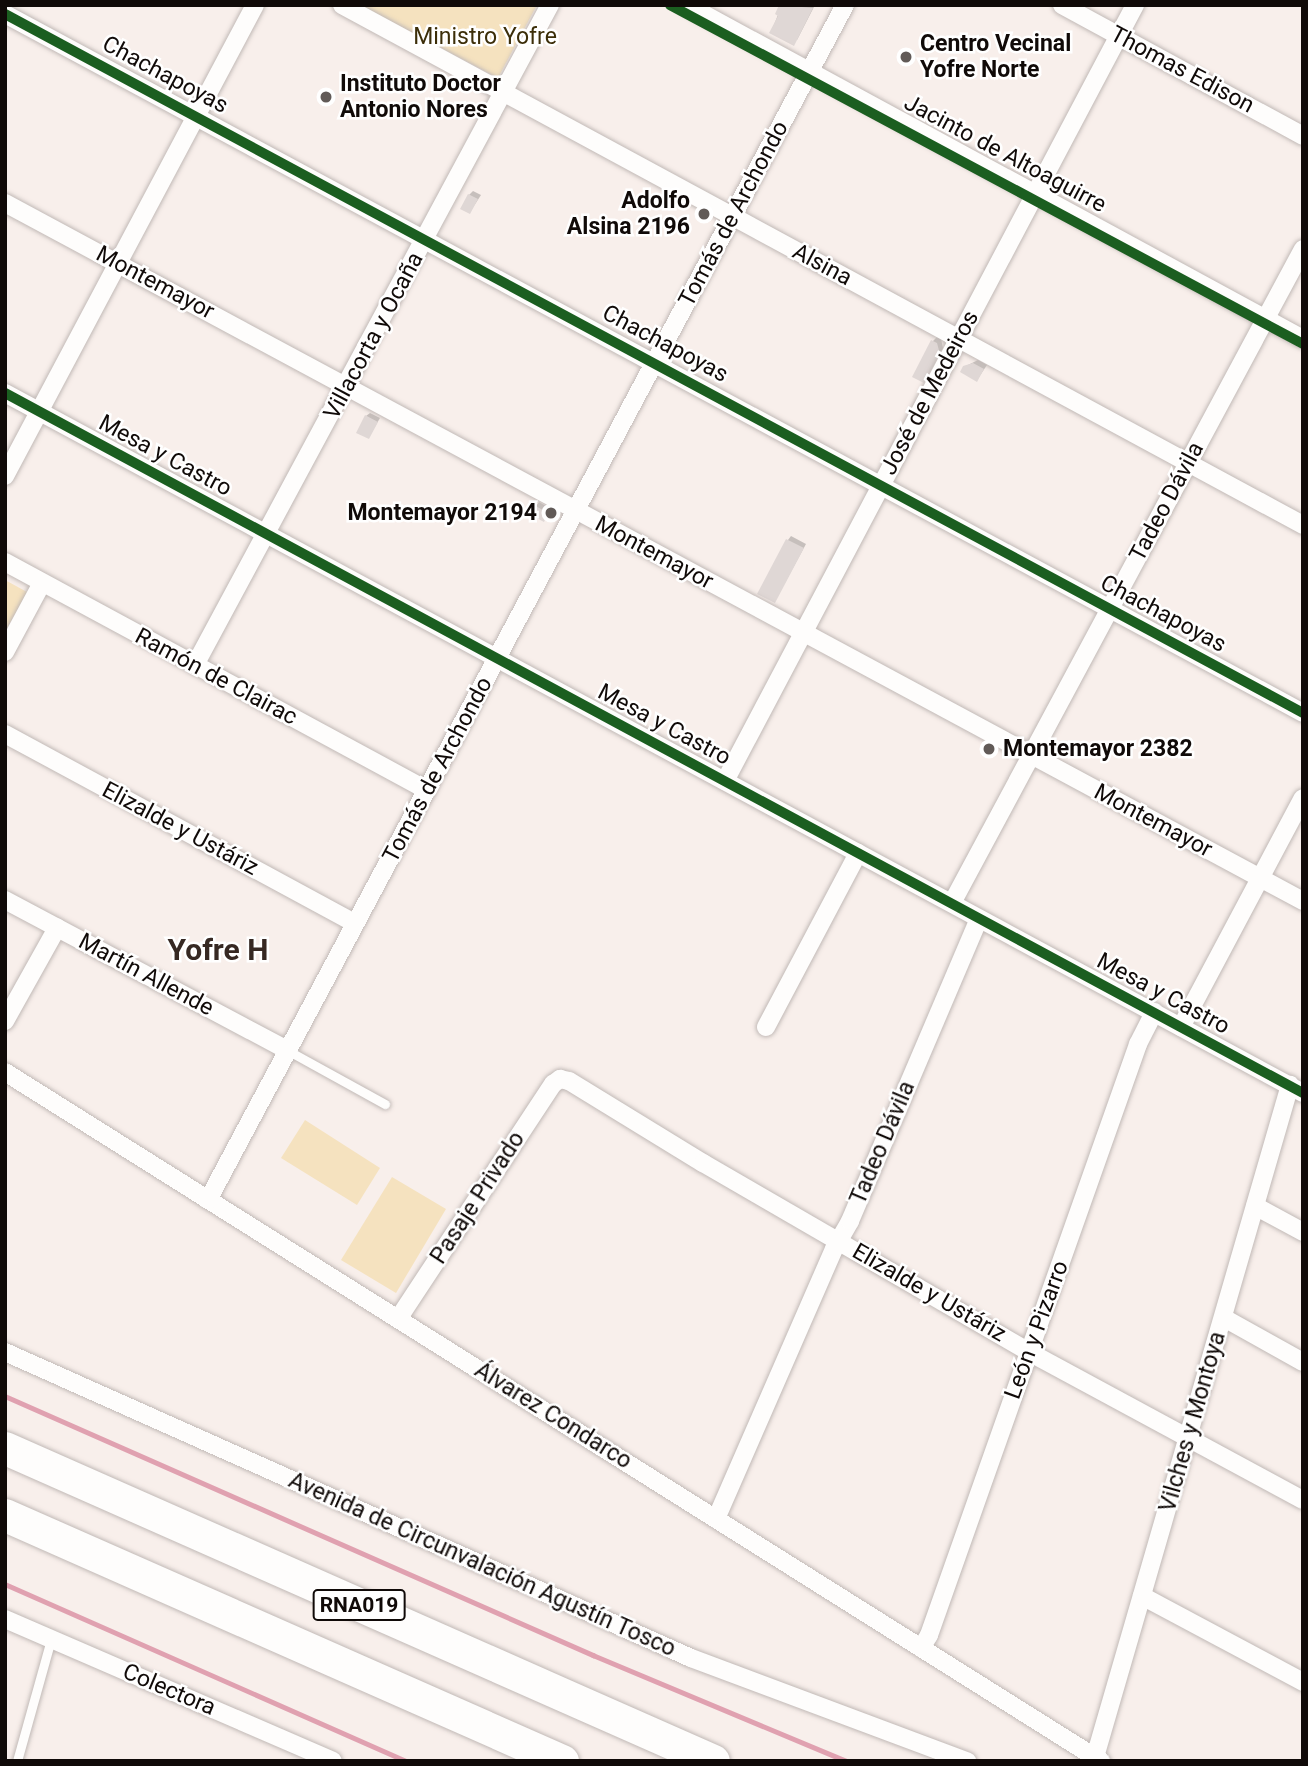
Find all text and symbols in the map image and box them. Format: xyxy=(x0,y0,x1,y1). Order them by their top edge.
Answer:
street label: Thomas Edison xyxy=(1105,21,1259,119)
park label: Ministro Yofre xyxy=(413,23,557,51)
street label: Chachapoyas xyxy=(97,30,233,120)
place label: Centro Vecinal Yofre Norte xyxy=(920,30,1071,84)
marker: Centro Vecinal Yofre Norte xyxy=(898,49,914,65)
place label: Instituto Doctor Antonio Nores xyxy=(340,70,501,124)
marker: Instituto Doctor Antonio Nores xyxy=(318,89,334,105)
street label: Jacinto de Altoaguirre xyxy=(899,89,1111,219)
street label: Tomás de Archondo xyxy=(673,117,795,311)
place label: Adolfo Alsina 2196 xyxy=(567,187,690,241)
marker: Adolfo Alsina 2196 xyxy=(696,206,712,222)
street label: Alsina xyxy=(788,238,856,292)
street label: Montemayor xyxy=(91,240,219,326)
street label: Villacorta y Ocaña xyxy=(318,248,430,424)
street label: Chachapoyas xyxy=(597,299,733,389)
street label: José de Medeiros xyxy=(875,306,985,480)
street label: Mesa y Castro xyxy=(94,409,236,503)
street label: Tadeo Dávila xyxy=(1124,438,1210,566)
place label: Montemayor 2194 xyxy=(347,499,537,527)
marker: Montemayor 2194 xyxy=(543,505,559,521)
street label: Montemayor xyxy=(590,510,718,596)
street label: Chachapoyas xyxy=(1095,569,1231,659)
street label: Ramón de Clairac xyxy=(130,623,302,731)
street label: Tomás de Archondo xyxy=(377,673,499,867)
street label: Mesa y Castro xyxy=(593,678,735,772)
place label: Montemayor 2382 xyxy=(1003,735,1193,763)
marker: Montemayor 2382 xyxy=(981,741,997,757)
street label: Elizalde y Ustáriz xyxy=(97,776,263,882)
street label: Montemayor xyxy=(1089,778,1217,864)
street label: Martín Allende xyxy=(74,928,218,1022)
district label: Yofre H xyxy=(168,932,268,968)
street label: Mesa y Castro xyxy=(1092,947,1234,1041)
street label: Tadeo Dávila xyxy=(845,1077,921,1209)
street label: Pasaje Privado xyxy=(425,1127,531,1269)
street label: Elizalde y Ustáriz xyxy=(847,1238,1011,1348)
street label: León y Pizarro xyxy=(999,1257,1075,1403)
street label: Vilches y Montoya xyxy=(1154,1329,1232,1515)
street label: Álvarez Condarco xyxy=(469,1357,637,1475)
street label: Avenida de Circunvalación Agustín Tosco xyxy=(284,1467,680,1663)
road number: RNA019 xyxy=(312,1588,406,1622)
street label: Colectora xyxy=(118,1658,220,1722)

